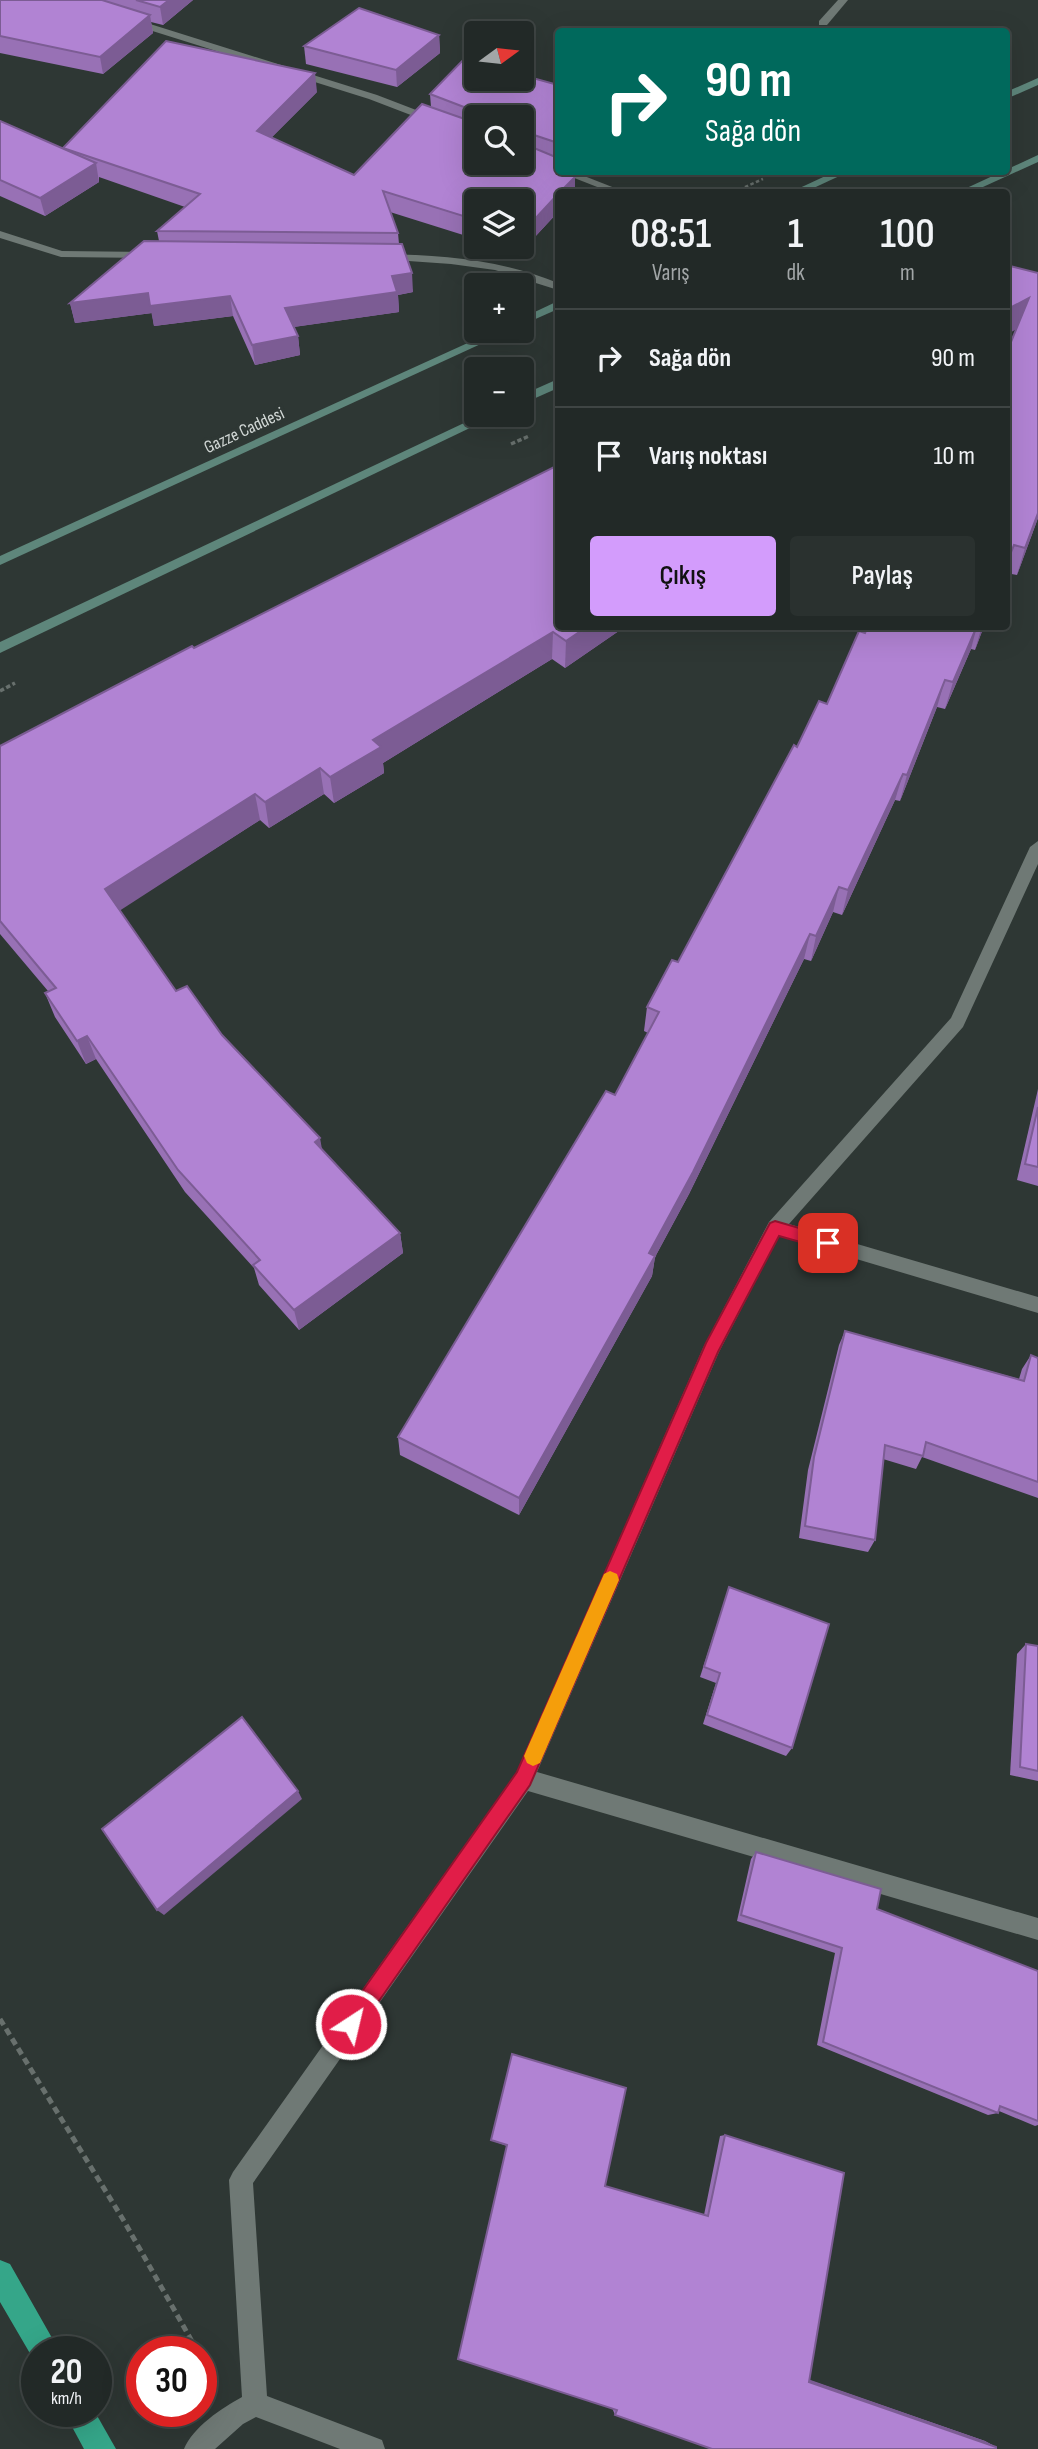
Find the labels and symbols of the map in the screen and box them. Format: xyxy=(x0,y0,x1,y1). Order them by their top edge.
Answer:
north arrow xyxy=(464,21,534,91)
street label: Gazze Caddesi xyxy=(201,403,288,458)
pin xyxy=(798,1213,858,1273)
position arrow xyxy=(314,1987,388,2061)
speed limit sign: 30 xyxy=(126,2336,217,2427)

